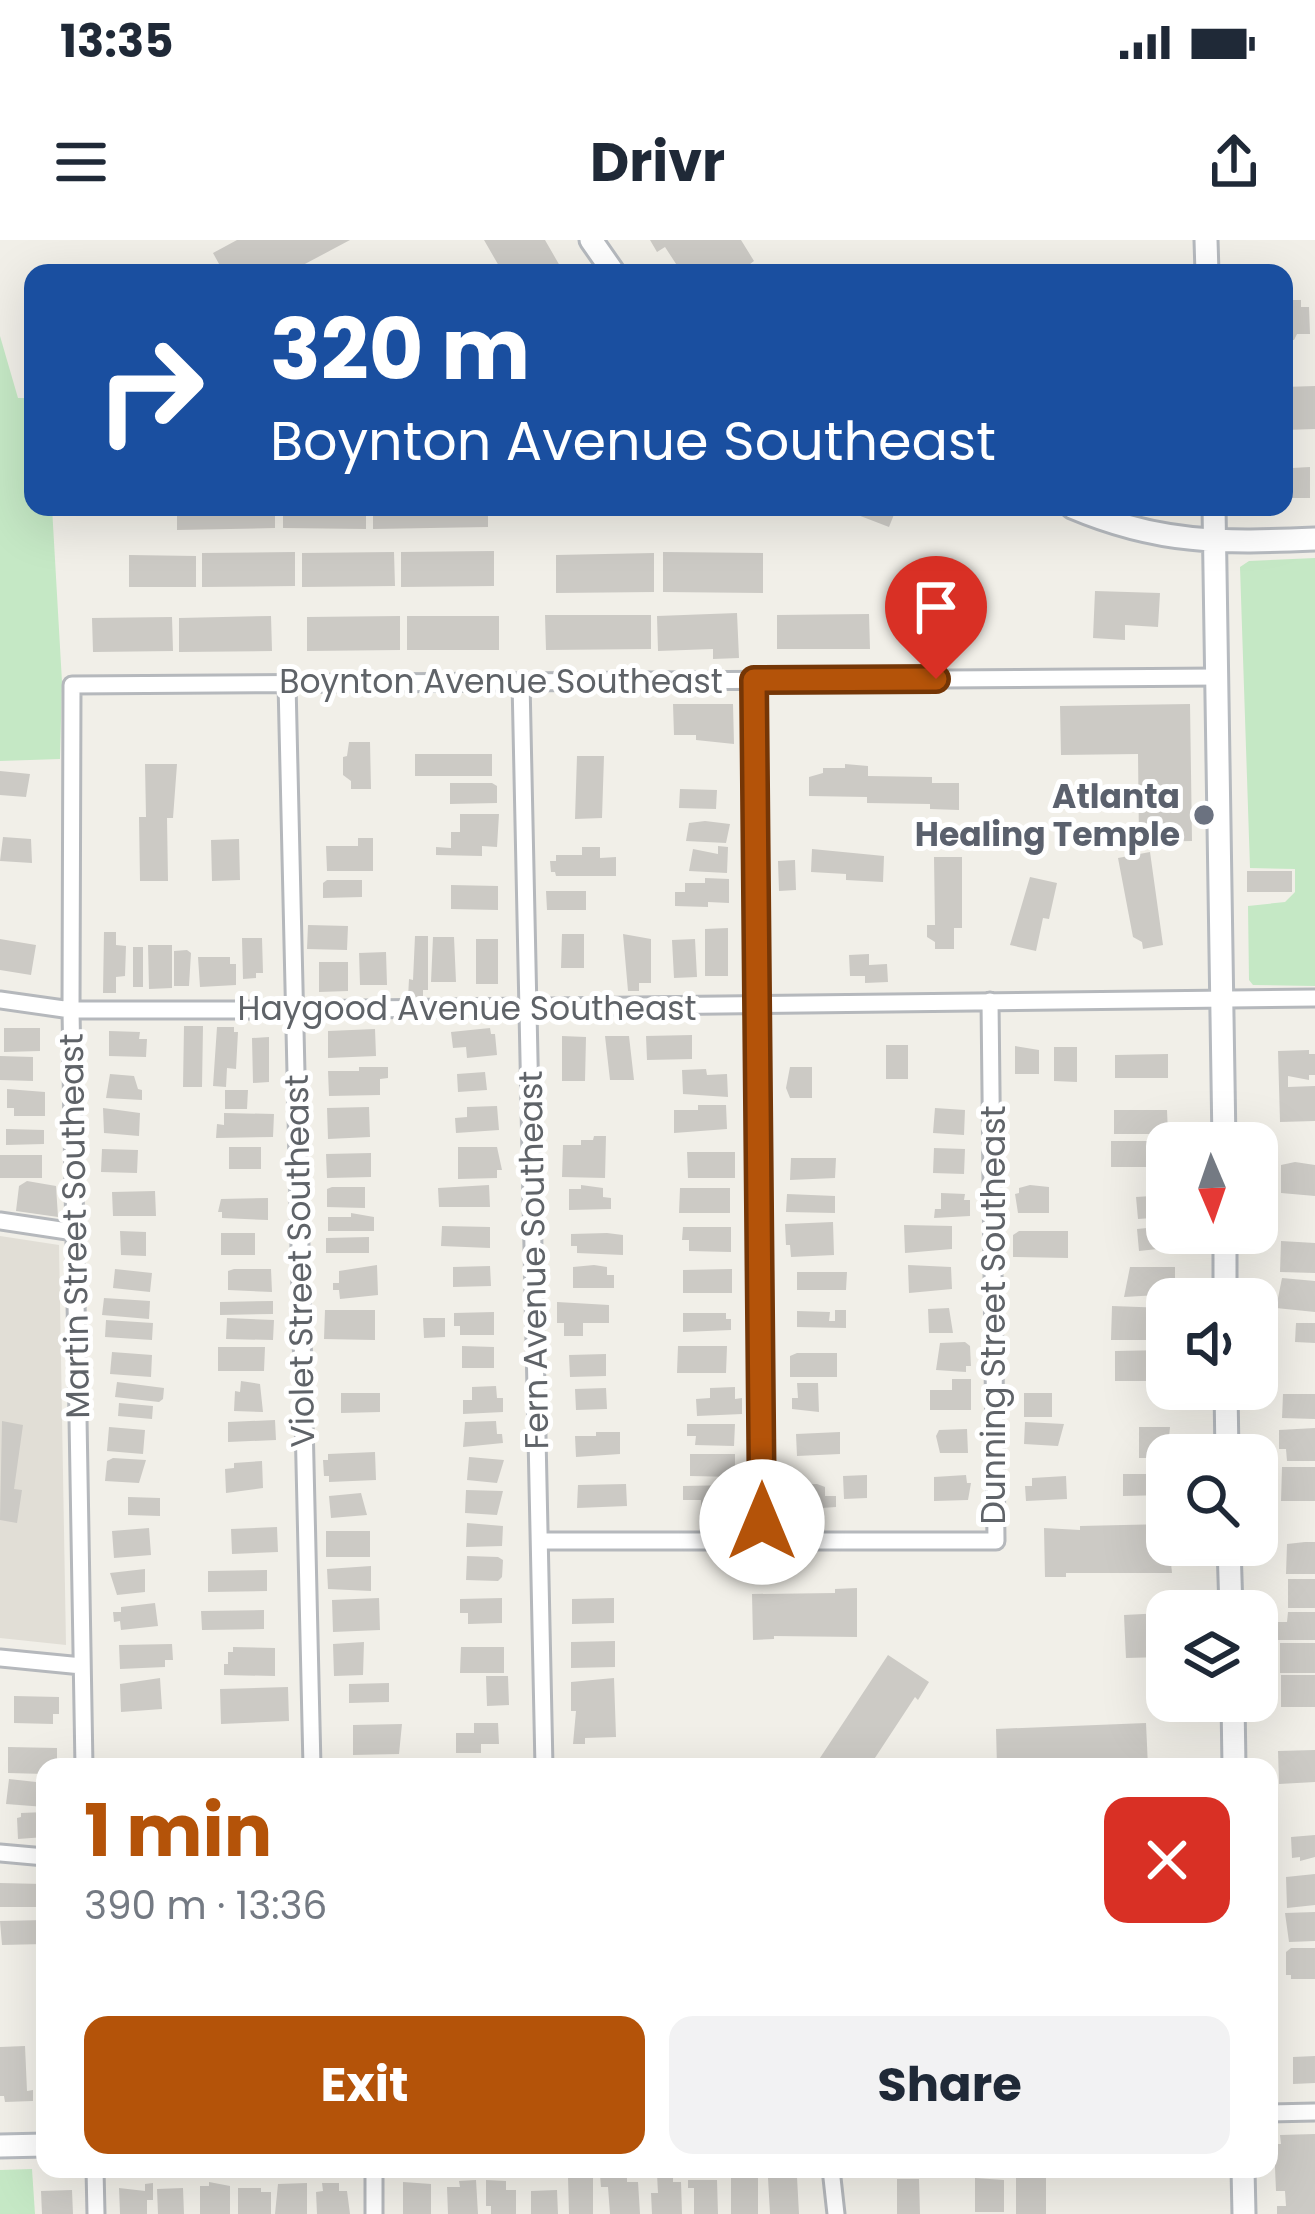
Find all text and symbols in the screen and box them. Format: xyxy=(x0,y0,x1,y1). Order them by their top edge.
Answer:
text: 13:35 xyxy=(60,10,173,73)
text: Drivr xyxy=(590,124,725,200)
icon: menu xyxy=(48,129,114,195)
icon: share xyxy=(1201,129,1267,195)
text: 320 m xyxy=(270,291,530,408)
icon: right xyxy=(72,312,228,468)
text: Boynton Avenue Southeast xyxy=(270,403,996,479)
pin xyxy=(885,556,987,679)
icon: arrive xyxy=(903,574,969,640)
street label: Boynton Avenue Southeast xyxy=(279,658,723,705)
place label: Atlanta Healing Temple xyxy=(915,773,1180,858)
marker: Atlanta Healing Temple xyxy=(1191,802,1217,828)
street label: Haygood Avenue Southeast xyxy=(238,985,696,1032)
street label: Martin Street Southeast xyxy=(48,1033,101,1419)
street label: Fern Avenue Southeast xyxy=(507,1070,560,1450)
street label: Violet Street Southeast xyxy=(273,1074,326,1448)
street label: Dunning Street Southeast xyxy=(970,1105,1017,1525)
north arrow xyxy=(1146,1122,1278,1254)
map controls xyxy=(1146,1122,1278,1722)
button: sound xyxy=(1146,1278,1278,1410)
button: search xyxy=(1146,1434,1278,1566)
position arrow xyxy=(699,1459,825,1585)
button: layers xyxy=(1146,1590,1278,1722)
text: 1 min xyxy=(84,1780,272,1881)
button: close xyxy=(1104,1797,1230,1923)
text: 390 m · 13:36 xyxy=(84,1878,327,1933)
button: Exit xyxy=(84,2016,645,2154)
button: Share xyxy=(669,2016,1230,2154)

